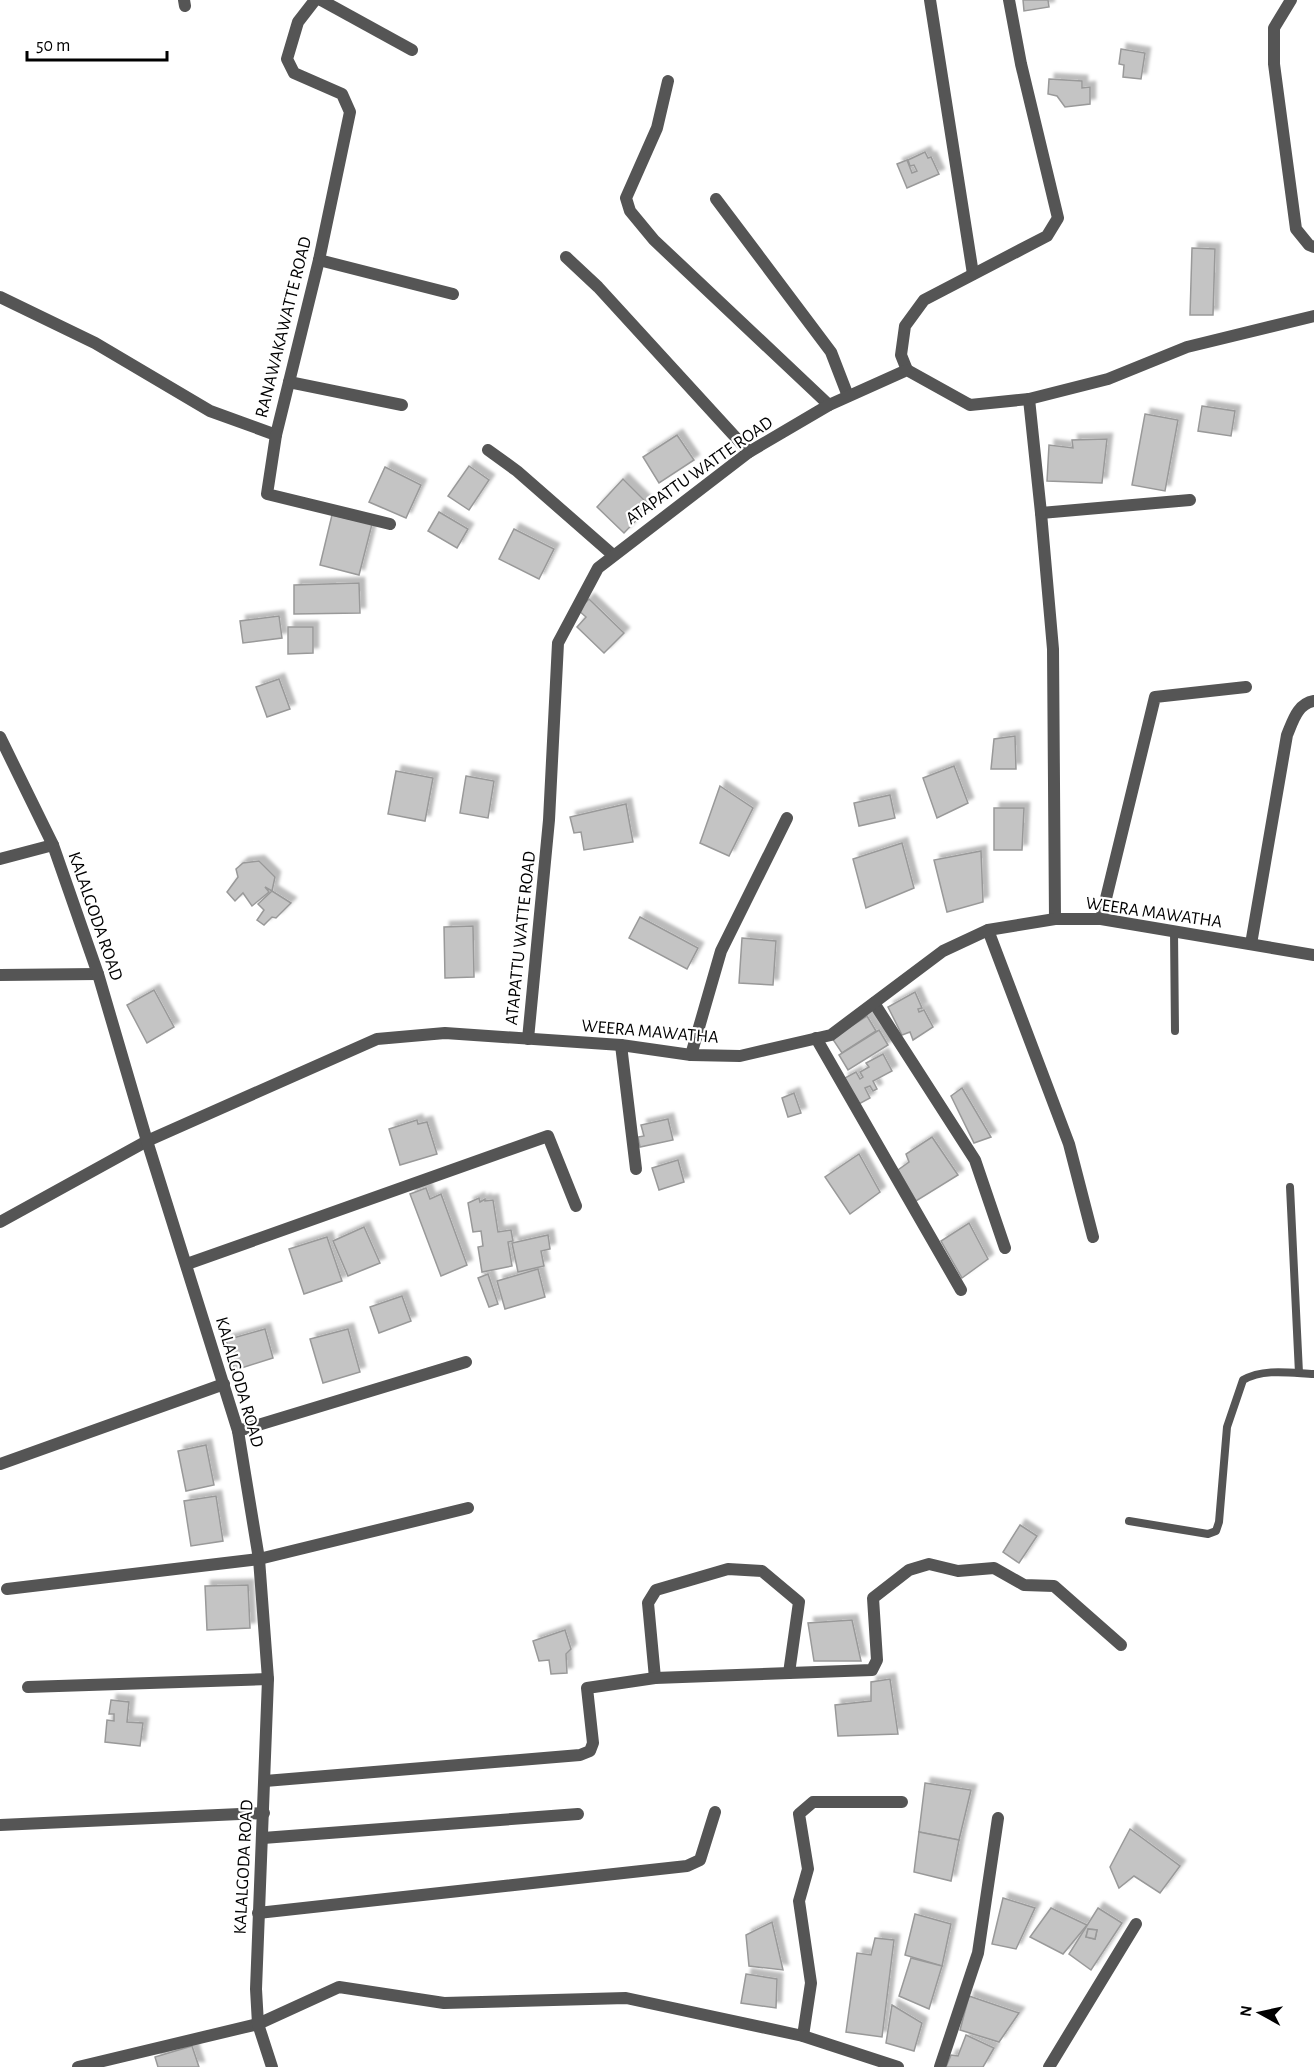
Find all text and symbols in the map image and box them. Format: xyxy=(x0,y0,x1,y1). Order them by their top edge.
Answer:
scale bar xyxy=(27,24,166,62)
text: 50 m xyxy=(36,37,70,55)
street label: RANAWAKAWATTE ROAD xyxy=(253,235,315,420)
street label: ATAPATTU WATTE ROAD xyxy=(623,413,776,528)
street label: KALALGODA ROAD xyxy=(65,850,126,983)
street label: ATAPATTU WATTE ROAD xyxy=(503,850,539,1026)
street label: WEERA MAWATHA xyxy=(1084,894,1224,932)
street label: WEERA MAWATHA xyxy=(581,1017,720,1047)
street label: KALALGODA ROAD xyxy=(212,1315,266,1450)
street label: KALALGODA ROAD xyxy=(231,1799,257,1935)
north arrow xyxy=(1230,1983,1290,2043)
text: N xyxy=(1237,2004,1255,2018)

